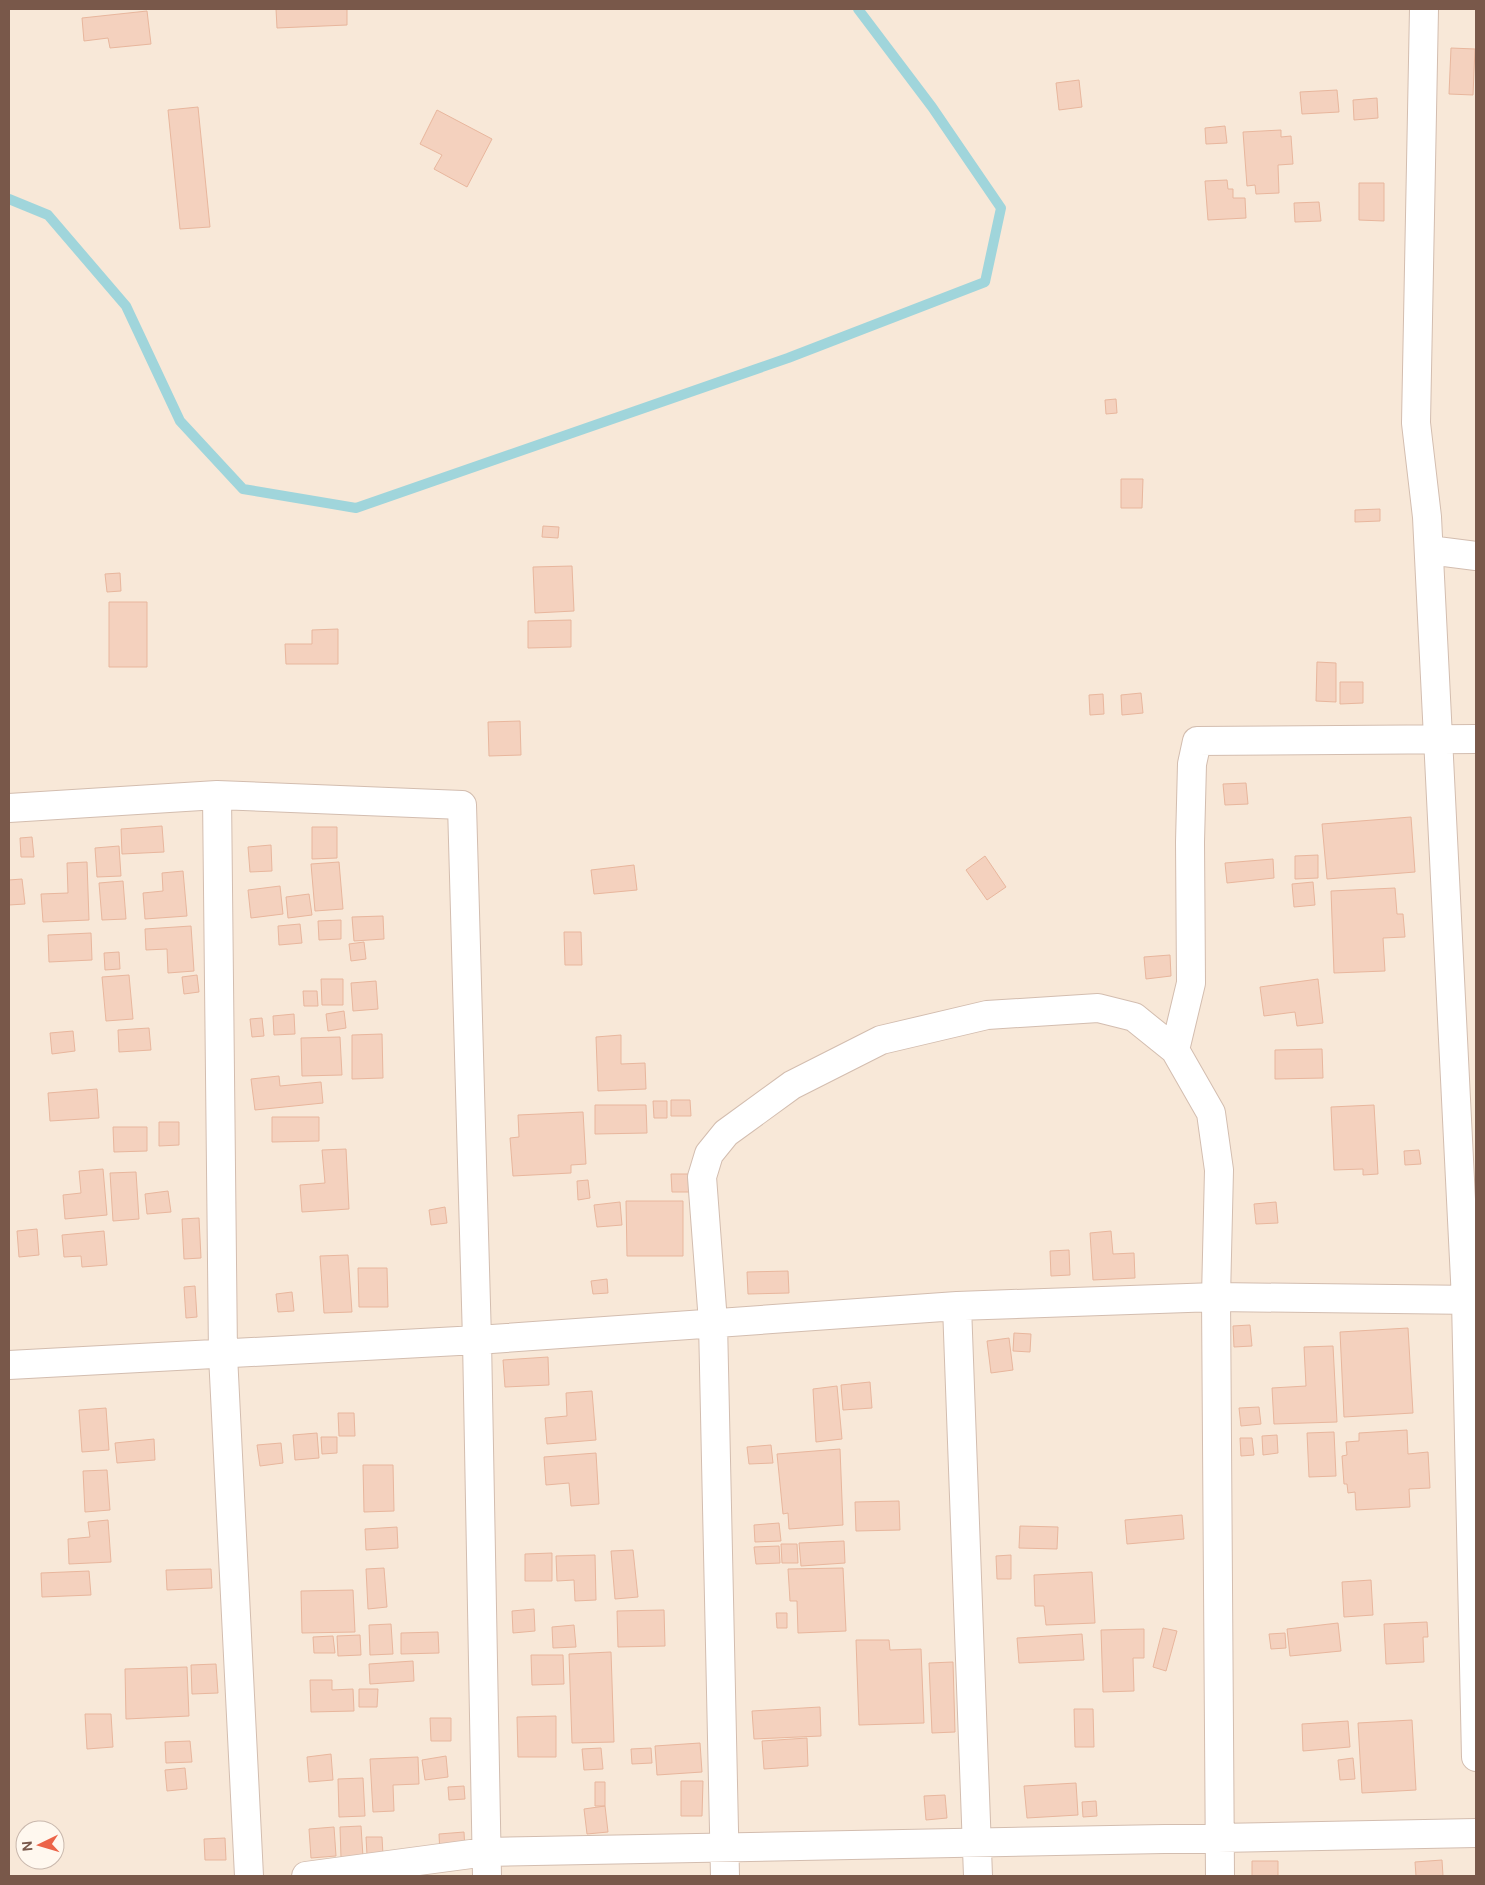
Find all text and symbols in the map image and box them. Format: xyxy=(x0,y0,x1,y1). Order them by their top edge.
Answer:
north arrow xyxy=(15,1820,65,1870)
text: N xyxy=(18,1840,36,1852)

